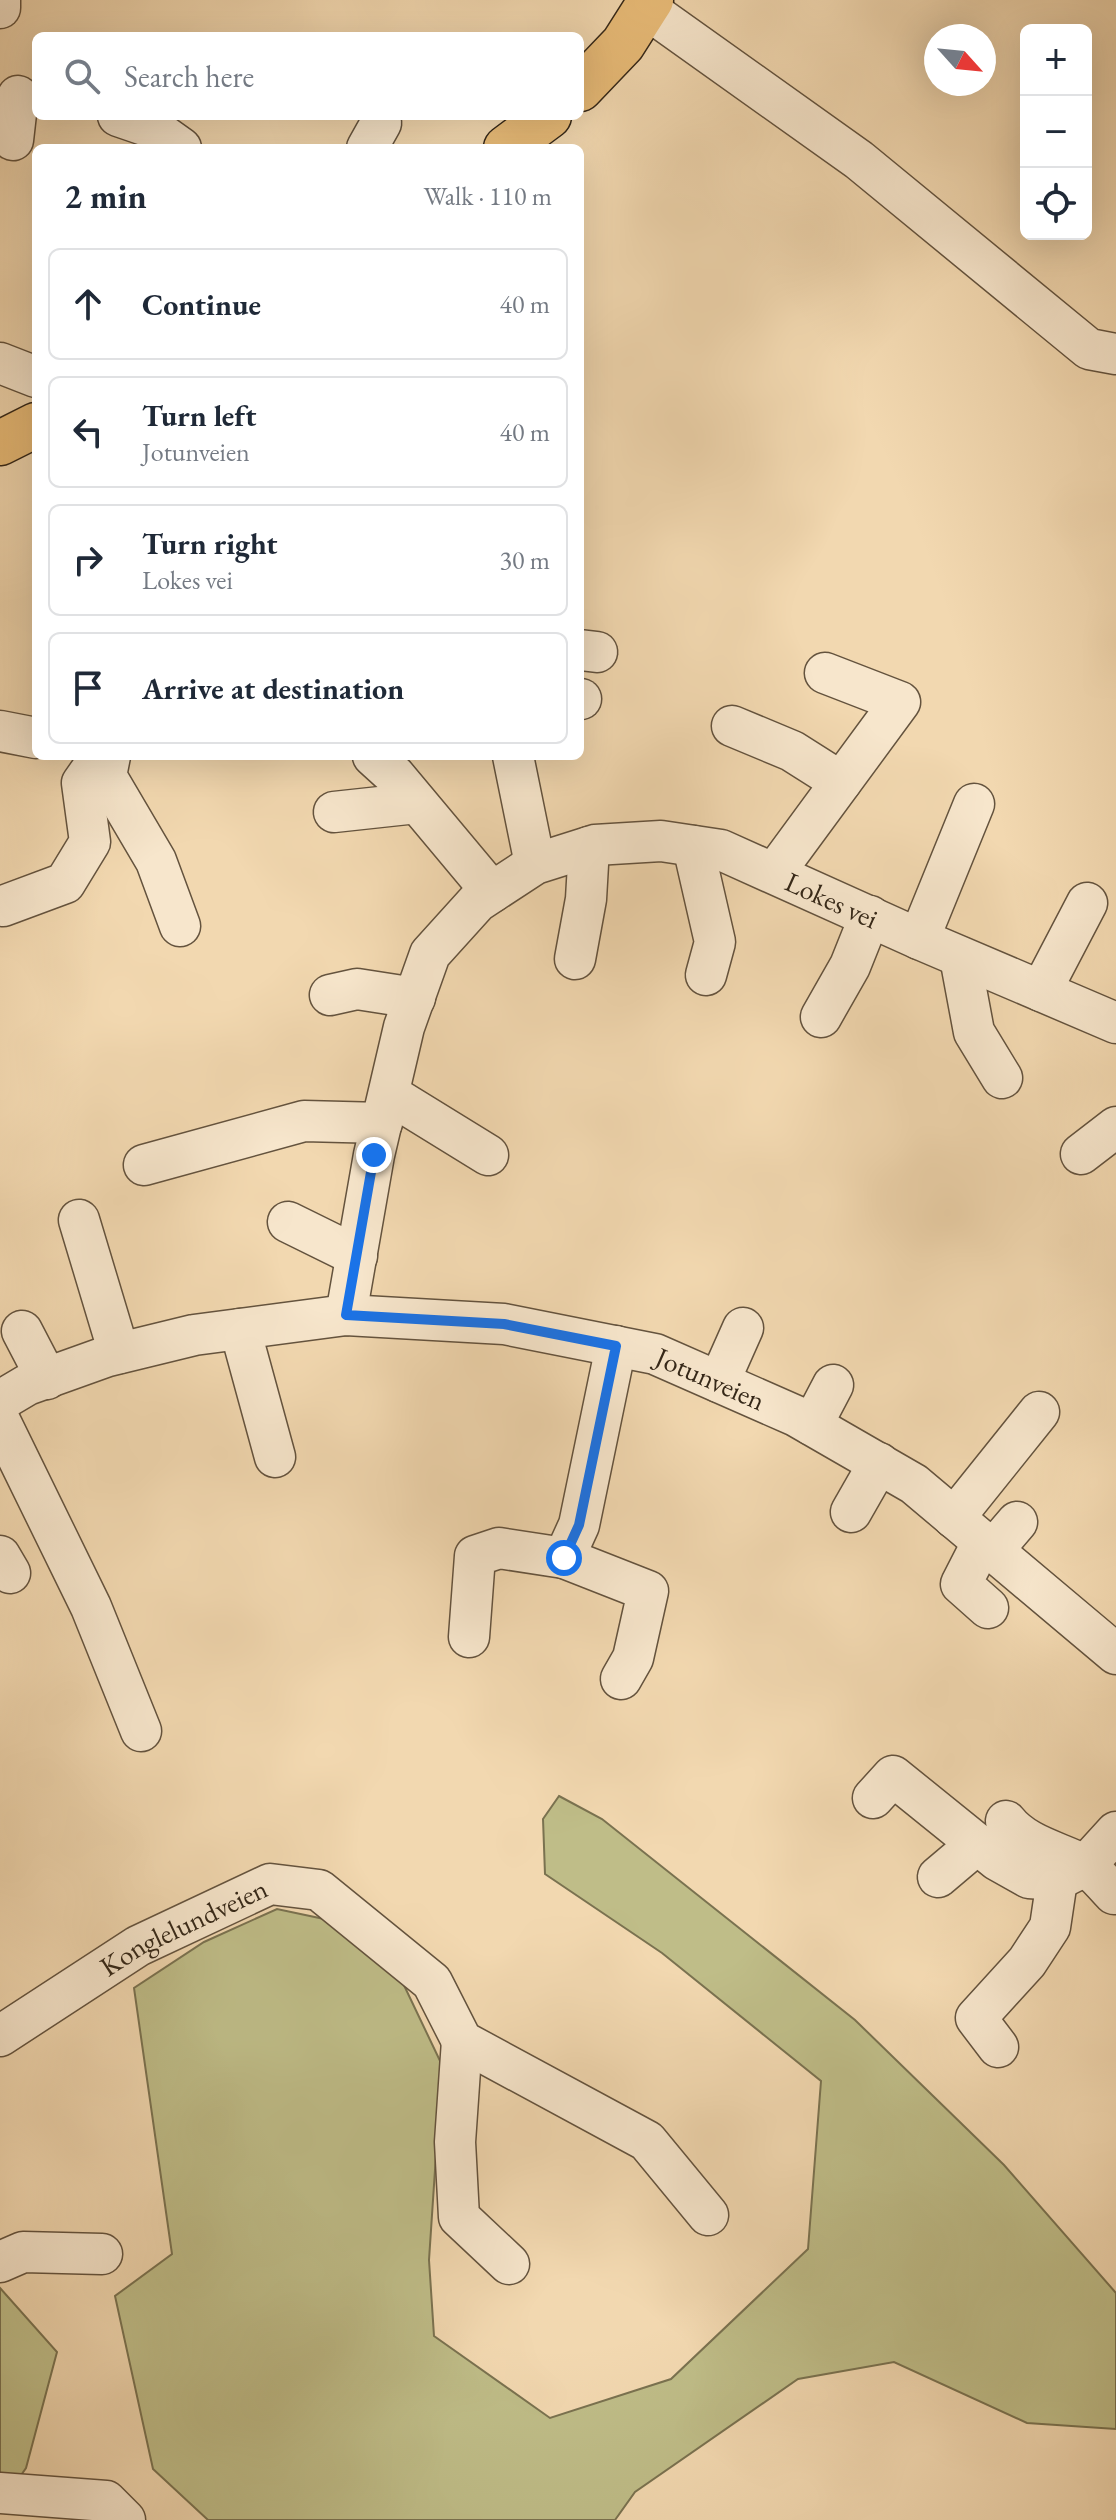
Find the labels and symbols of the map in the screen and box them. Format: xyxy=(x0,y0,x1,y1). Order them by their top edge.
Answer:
north arrow xyxy=(924,24,996,96)
street label: Lokes vei xyxy=(780,863,884,936)
route end xyxy=(356,1137,392,1173)
street label: Jotunveien xyxy=(648,1338,771,1418)
route start xyxy=(546,1540,582,1576)
street label: Konglelundveien xyxy=(93,1870,273,1984)

